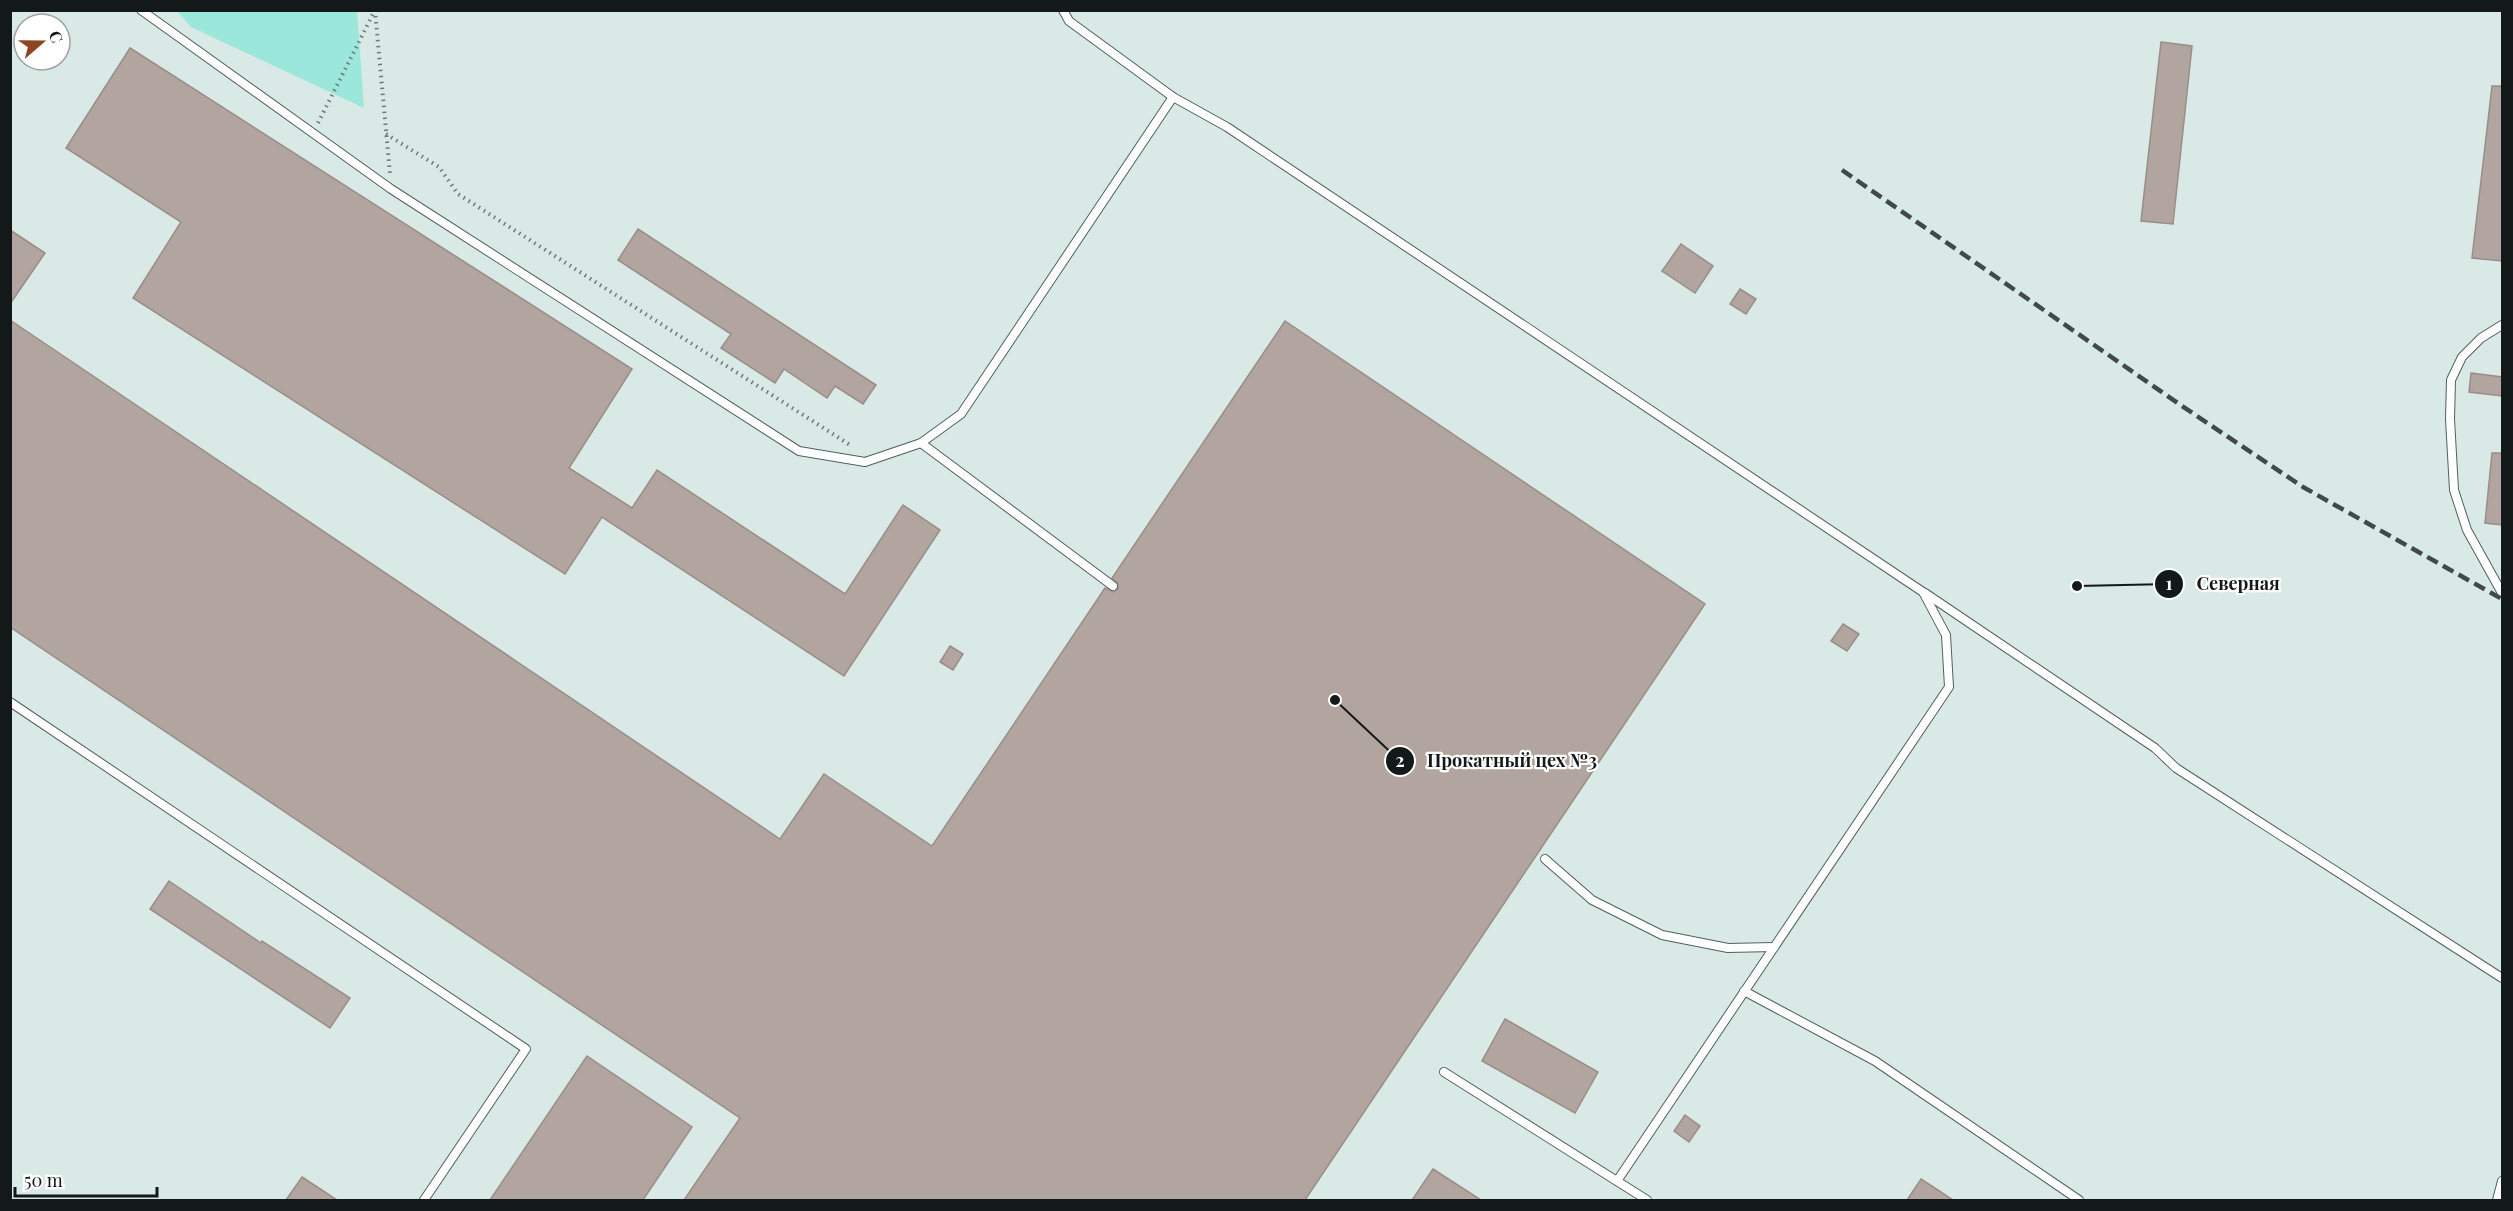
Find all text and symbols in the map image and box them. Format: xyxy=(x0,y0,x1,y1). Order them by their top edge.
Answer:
north arrow xyxy=(12,12,72,72)
text: С xyxy=(45,28,68,46)
callout: Северная xyxy=(2154,566,2292,602)
text: 1 xyxy=(2166,571,2173,595)
text: Северная xyxy=(2196,571,2280,595)
callout: Прокатный цех №3 xyxy=(1385,743,1609,779)
text: 2 xyxy=(1395,748,1405,772)
text: Прокатный цех №3 xyxy=(1427,748,1597,772)
scale bar xyxy=(15,1160,158,1198)
text: 50 m xyxy=(24,1168,63,1192)

